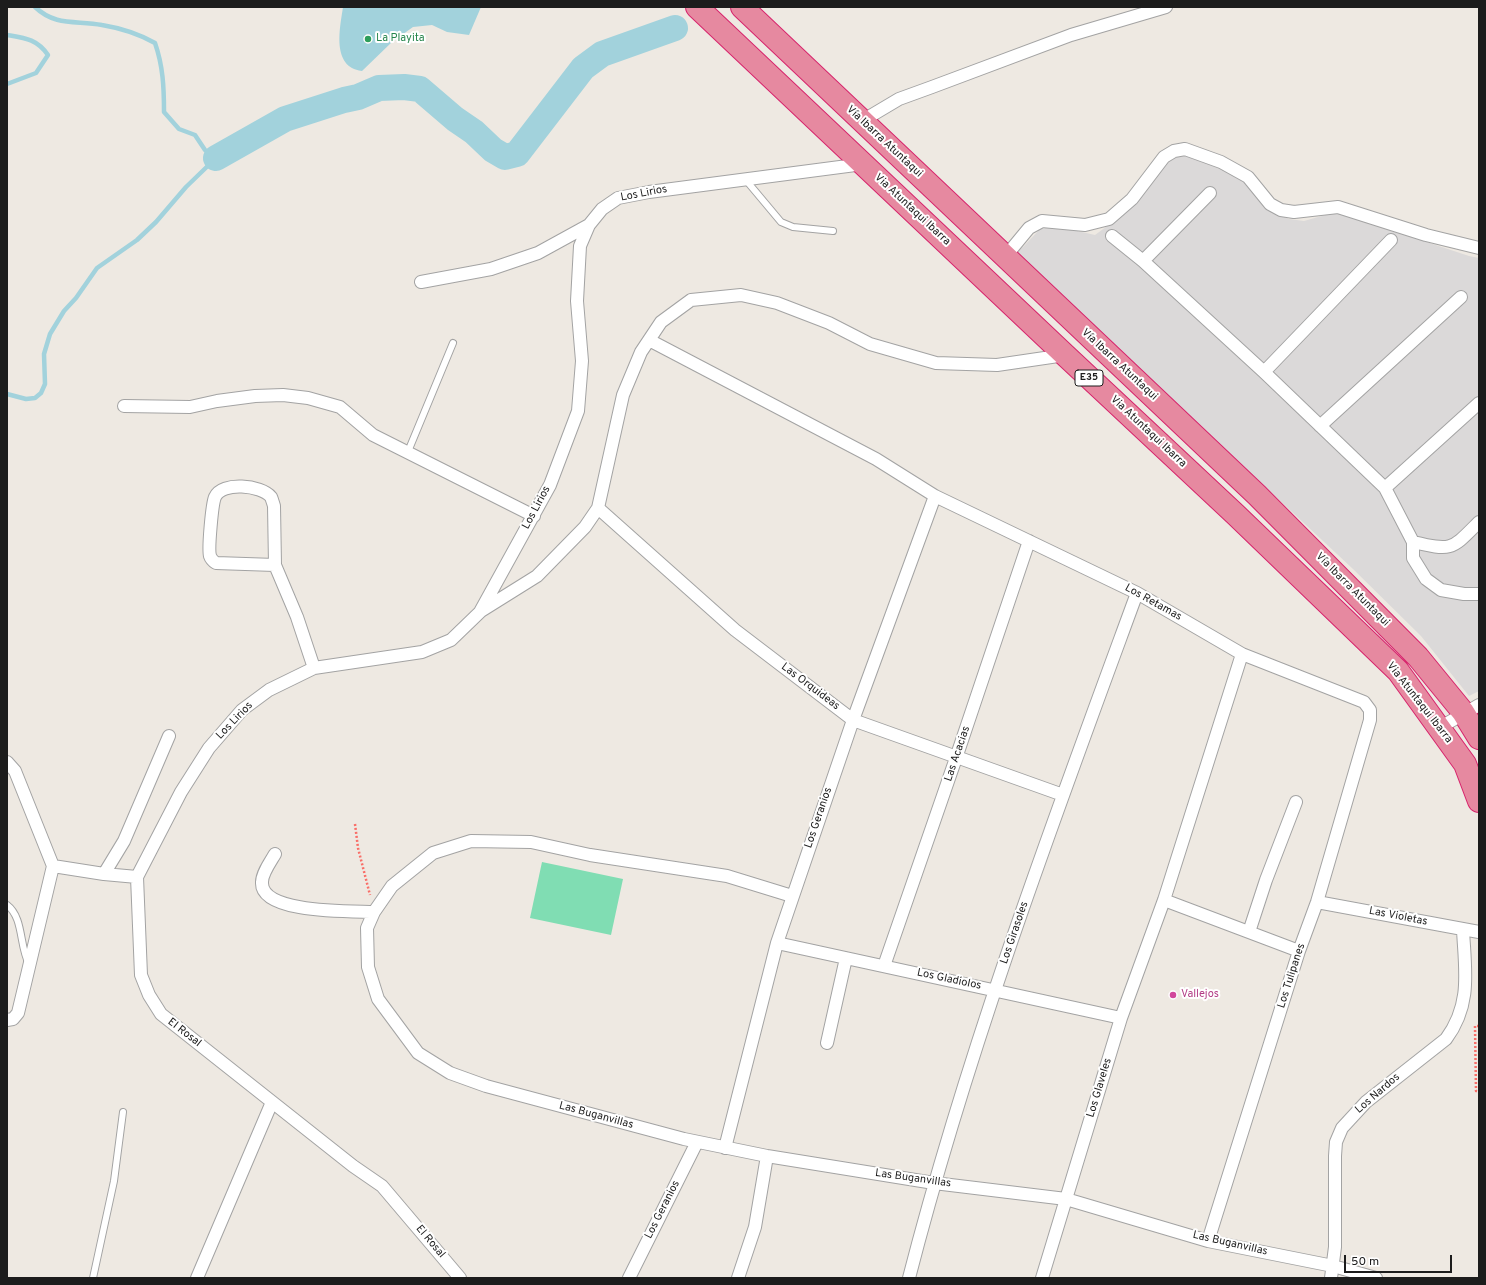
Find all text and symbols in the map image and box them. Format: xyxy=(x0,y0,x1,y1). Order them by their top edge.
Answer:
place label: La Playita xyxy=(376,32,425,46)
marker: La Playita xyxy=(363,34,373,44)
street label: Vía Ibarra Atuntaqui xyxy=(843,103,925,181)
street label: Via Atuntaqui Ibarra xyxy=(871,171,953,249)
street label: Los Lirios xyxy=(620,183,668,205)
street label: Vía Ibarra Atuntaqui xyxy=(1078,326,1160,404)
road number: E35 xyxy=(1075,370,1103,386)
street label: Via Atuntaqui Ibarra xyxy=(1107,393,1189,471)
street label: Los Lirios xyxy=(520,484,554,532)
street label: Vía Ibarra Atuntaqui xyxy=(1312,550,1392,630)
street label: Los Retamas xyxy=(1122,582,1184,624)
street label: Via Atuntaqui Ibarra xyxy=(1383,660,1455,746)
street label: Las Orquideas xyxy=(778,661,842,713)
street label: Los Lirios xyxy=(214,699,256,743)
street label: Las Acacias xyxy=(942,725,974,783)
street label: Los Geranios xyxy=(802,786,836,850)
street label: Los Girasoles xyxy=(998,900,1032,966)
street label: Las Violetas xyxy=(1368,905,1428,929)
street label: Los Tulipanes xyxy=(1275,942,1309,1010)
street label: Los Gladiolos xyxy=(916,967,982,993)
place label: Vallejos xyxy=(1181,988,1219,1002)
marker: Vallejos xyxy=(1168,990,1178,1000)
street label: El Rosal xyxy=(165,1016,203,1050)
street label: Los Glaveles xyxy=(1085,1057,1115,1119)
street label: Los Nardos xyxy=(1353,1071,1403,1117)
street label: Las Buganvillas xyxy=(557,1100,635,1132)
street label: Las Buganvillas xyxy=(874,1167,952,1191)
street label: Los Geranios xyxy=(643,1179,683,1241)
street label: El Rosal xyxy=(412,1223,448,1261)
street label: Las Buganvillas xyxy=(1191,1229,1269,1259)
scale bar xyxy=(1346,1247,1454,1273)
text: 50 m xyxy=(1351,1254,1379,1270)

